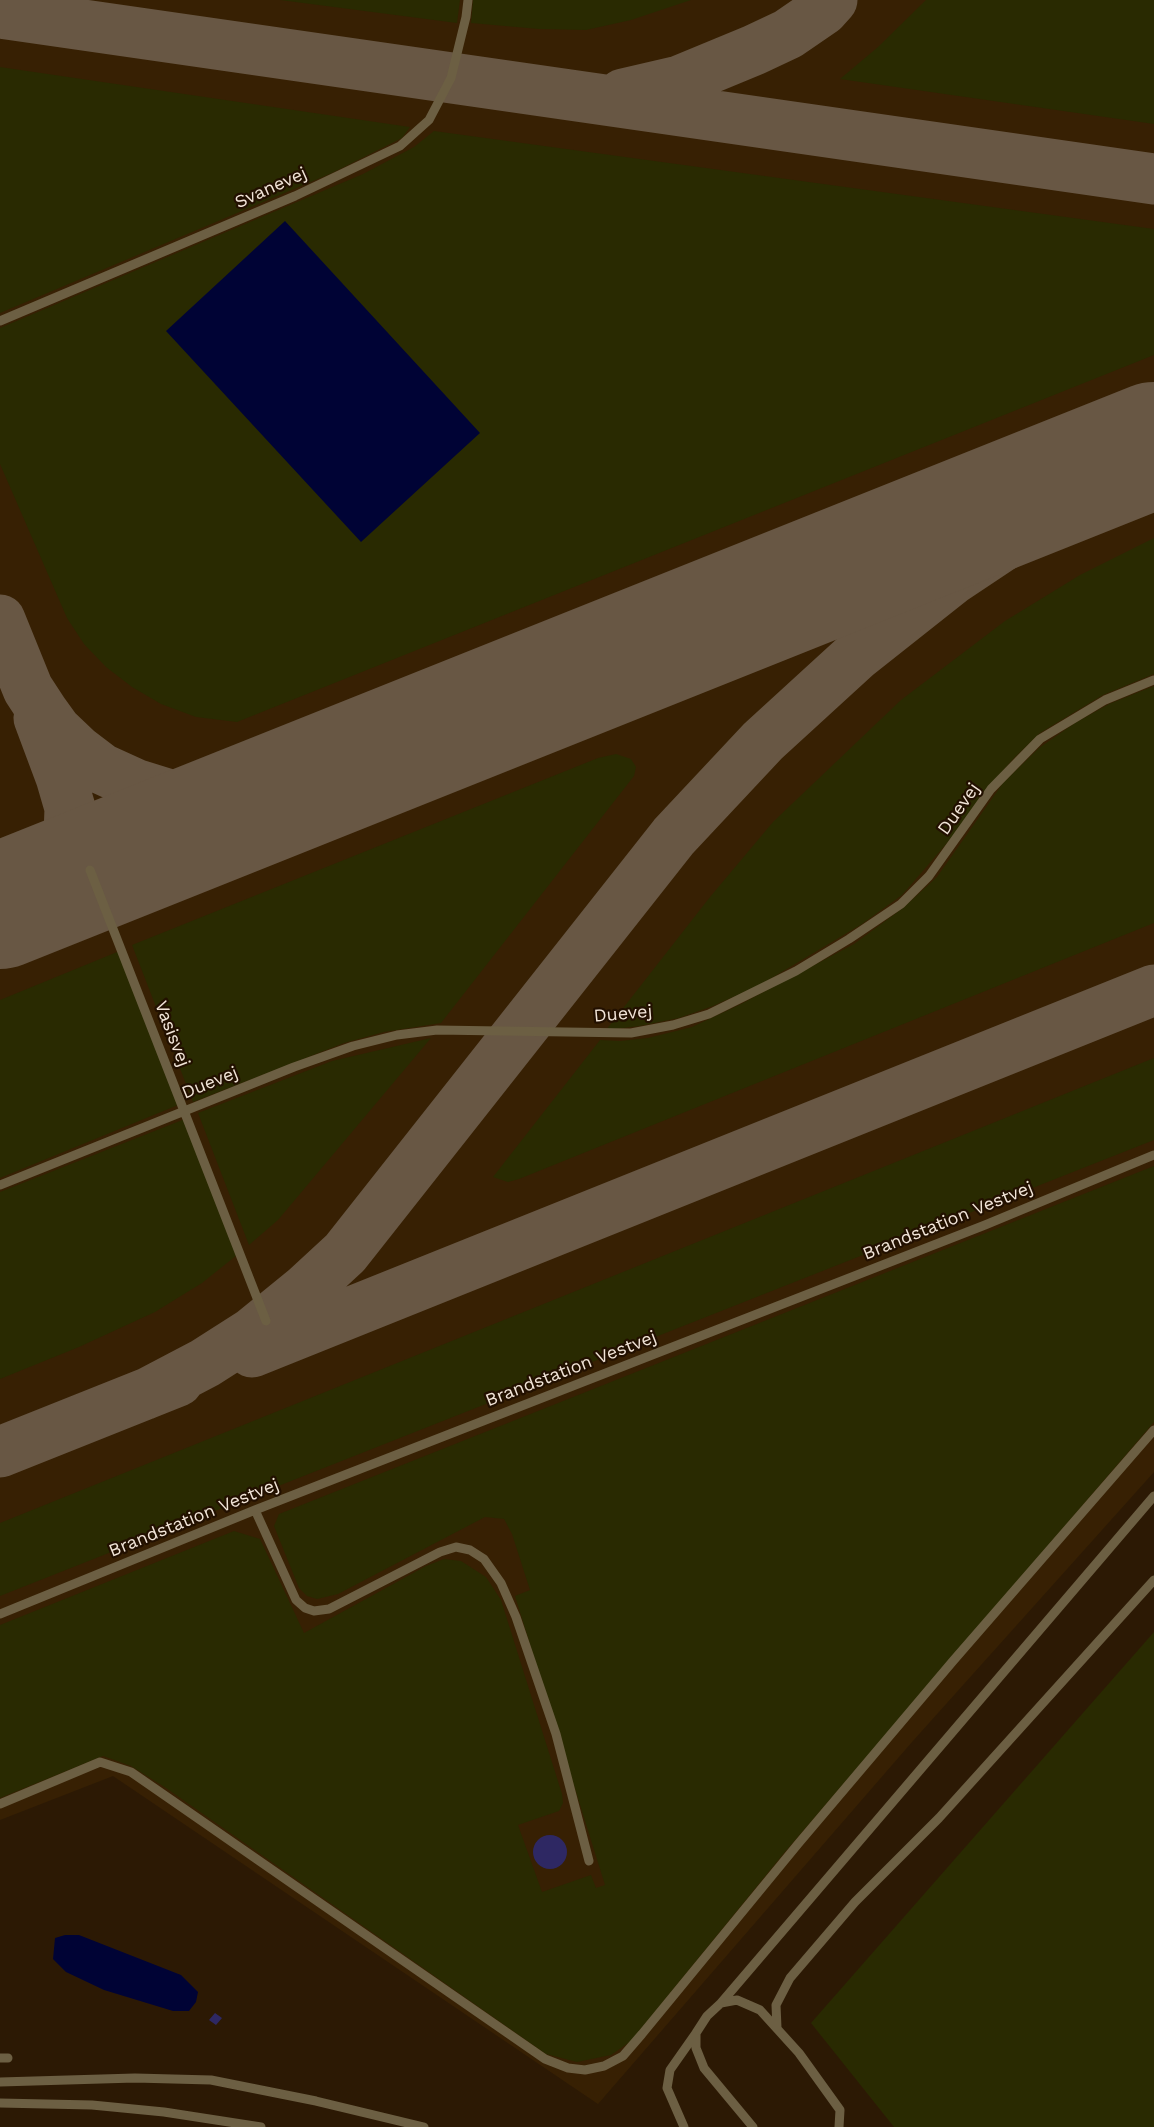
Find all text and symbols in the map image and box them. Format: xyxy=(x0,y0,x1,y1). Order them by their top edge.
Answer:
street label: Svanevej xyxy=(232,163,310,213)
street label: Duevej xyxy=(933,779,985,839)
street label: Vasisvej xyxy=(150,998,194,1070)
street label: Duevej xyxy=(593,1001,653,1027)
street label: Duevej xyxy=(179,1062,241,1104)
street label: Brandstation Vestvej xyxy=(860,1177,1036,1265)
street label: Brandstation Vestvej xyxy=(482,1326,660,1412)
street label: Brandstation Vestvej xyxy=(106,1474,282,1562)

